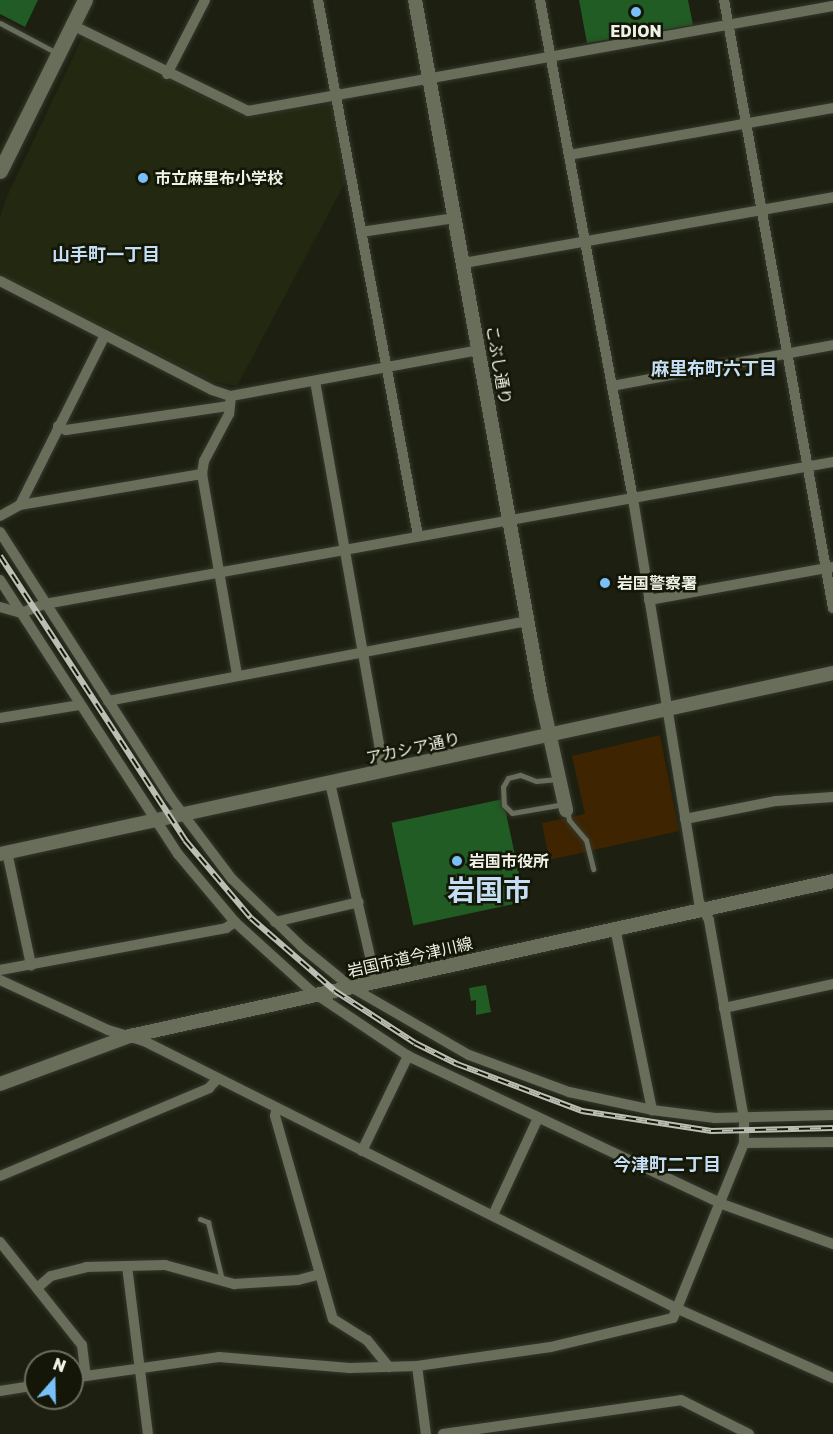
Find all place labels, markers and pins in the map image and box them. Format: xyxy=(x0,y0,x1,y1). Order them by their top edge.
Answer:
marker: EDION xyxy=(629,5,643,19)
place label: EDION xyxy=(610,21,662,41)
place label: 市立麻里布小学校 xyxy=(155,168,283,188)
marker: 市立麻里布小学校 xyxy=(136,171,150,185)
place label: 岩国警察署 xyxy=(617,573,697,593)
marker: 岩国警察署 xyxy=(598,576,612,590)
place label: 岩国市役所 xyxy=(469,851,549,871)
marker: 岩国市役所 xyxy=(450,854,464,868)

